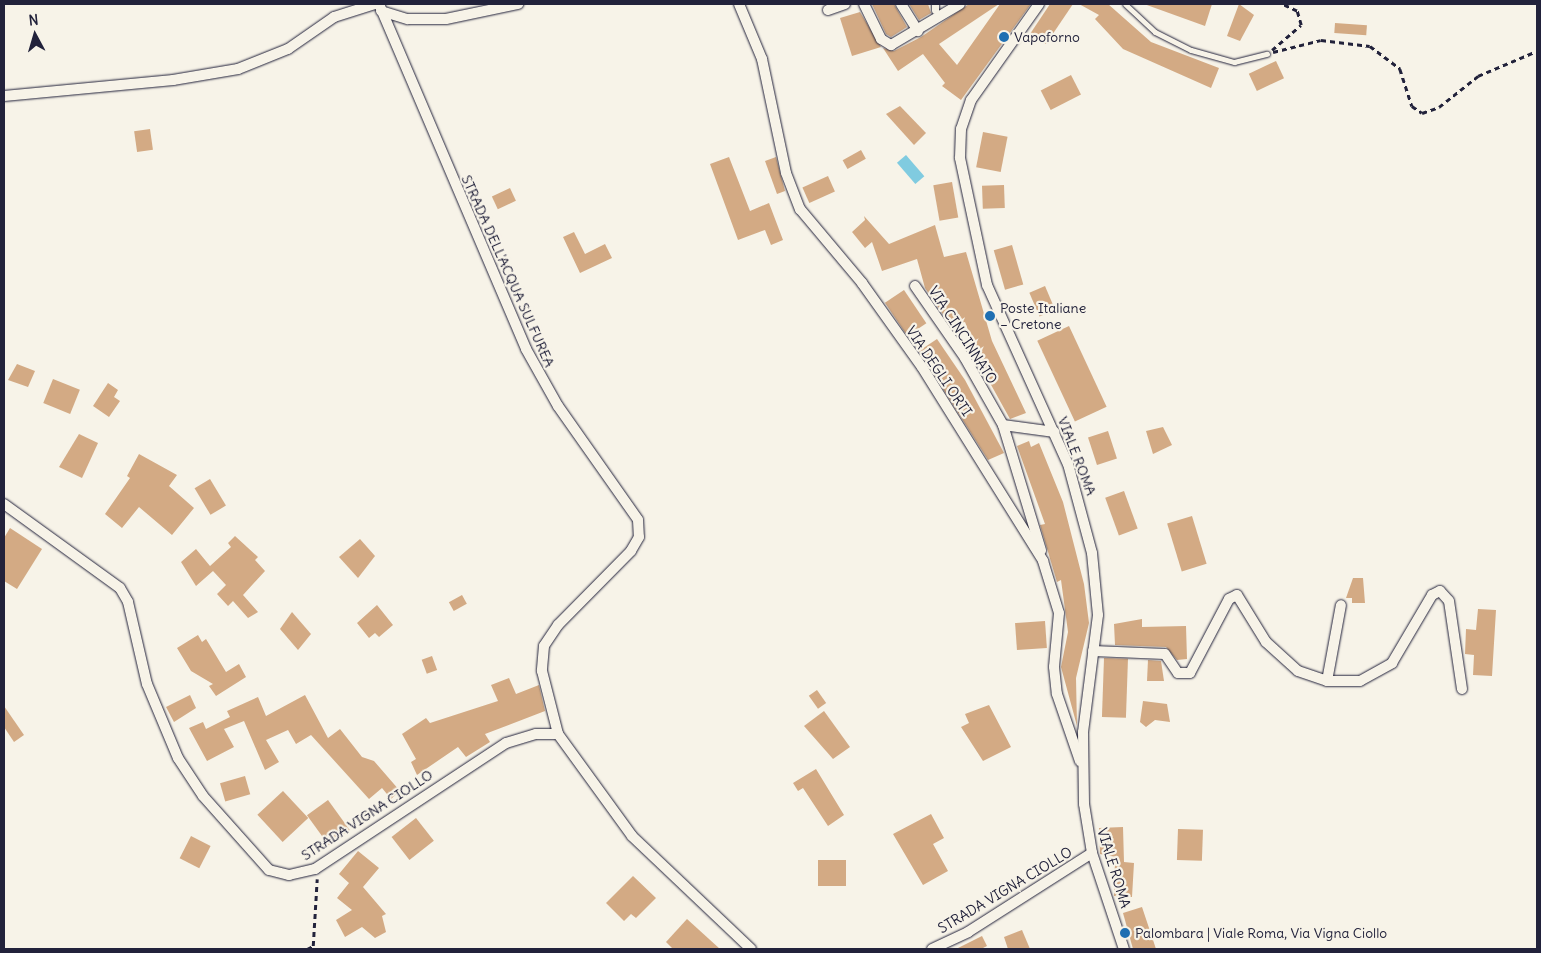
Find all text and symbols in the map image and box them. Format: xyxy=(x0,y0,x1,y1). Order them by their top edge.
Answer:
north arrow xyxy=(10,10,60,60)
text: N xyxy=(28,11,39,30)
place label: Vapoforno xyxy=(1014,29,1080,45)
marker: Vapoforno xyxy=(998,31,1010,43)
street label: STRADA DELL'ACQUA SULFUREA xyxy=(458,172,558,370)
street label: VIA CINCINNATO xyxy=(925,283,1001,387)
place label: Poste Italiane – Cretone xyxy=(1000,300,1086,332)
marker: Poste Italiane – Cretone xyxy=(984,310,996,322)
street label: VIA DEGLI ORTI xyxy=(903,323,975,419)
street label: VIALE ROMA xyxy=(1054,414,1100,498)
street label: STRADA VIGNA CIOLLO xyxy=(298,766,436,864)
street label: VIALE ROMA xyxy=(1094,826,1134,910)
street label: STRADA VIGNA CIOLLO xyxy=(935,843,1075,937)
place label: Palombara | Viale Roma, Via Vigna Ciollo xyxy=(1135,925,1387,941)
marker: Palombara | Viale Roma, Via Vigna Ciollo xyxy=(1119,927,1131,939)

